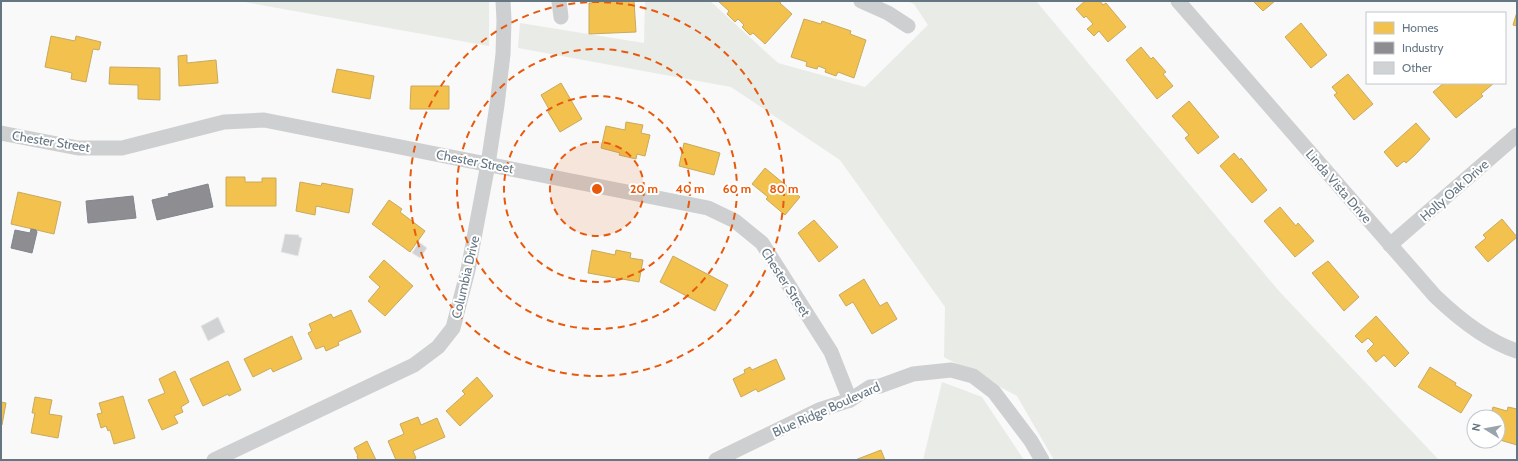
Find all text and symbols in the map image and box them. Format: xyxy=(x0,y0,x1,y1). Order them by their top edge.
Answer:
legend xyxy=(1366,12,1506,84)
text: Homes xyxy=(1402,20,1439,35)
text: Industry xyxy=(1402,40,1443,55)
text: Other xyxy=(1402,60,1432,75)
street label: Chester Street xyxy=(11,127,92,155)
street label: Chester Street xyxy=(435,146,516,176)
street label: Linda Vista Drive xyxy=(1303,146,1376,226)
street label: Holly Oak Drive xyxy=(1416,156,1492,224)
text: 20 m xyxy=(630,181,658,196)
text: 40 m xyxy=(675,181,705,196)
text: 60 m xyxy=(723,181,751,196)
text: 80 m xyxy=(770,181,798,196)
centre of rings xyxy=(590,182,604,196)
street label: Columbia Drive xyxy=(448,234,482,320)
street label: Chester Street xyxy=(758,245,814,320)
street label: Blue Ridge Boulevard xyxy=(770,378,882,440)
north arrow xyxy=(1466,409,1506,449)
text: N xyxy=(1469,422,1484,432)

